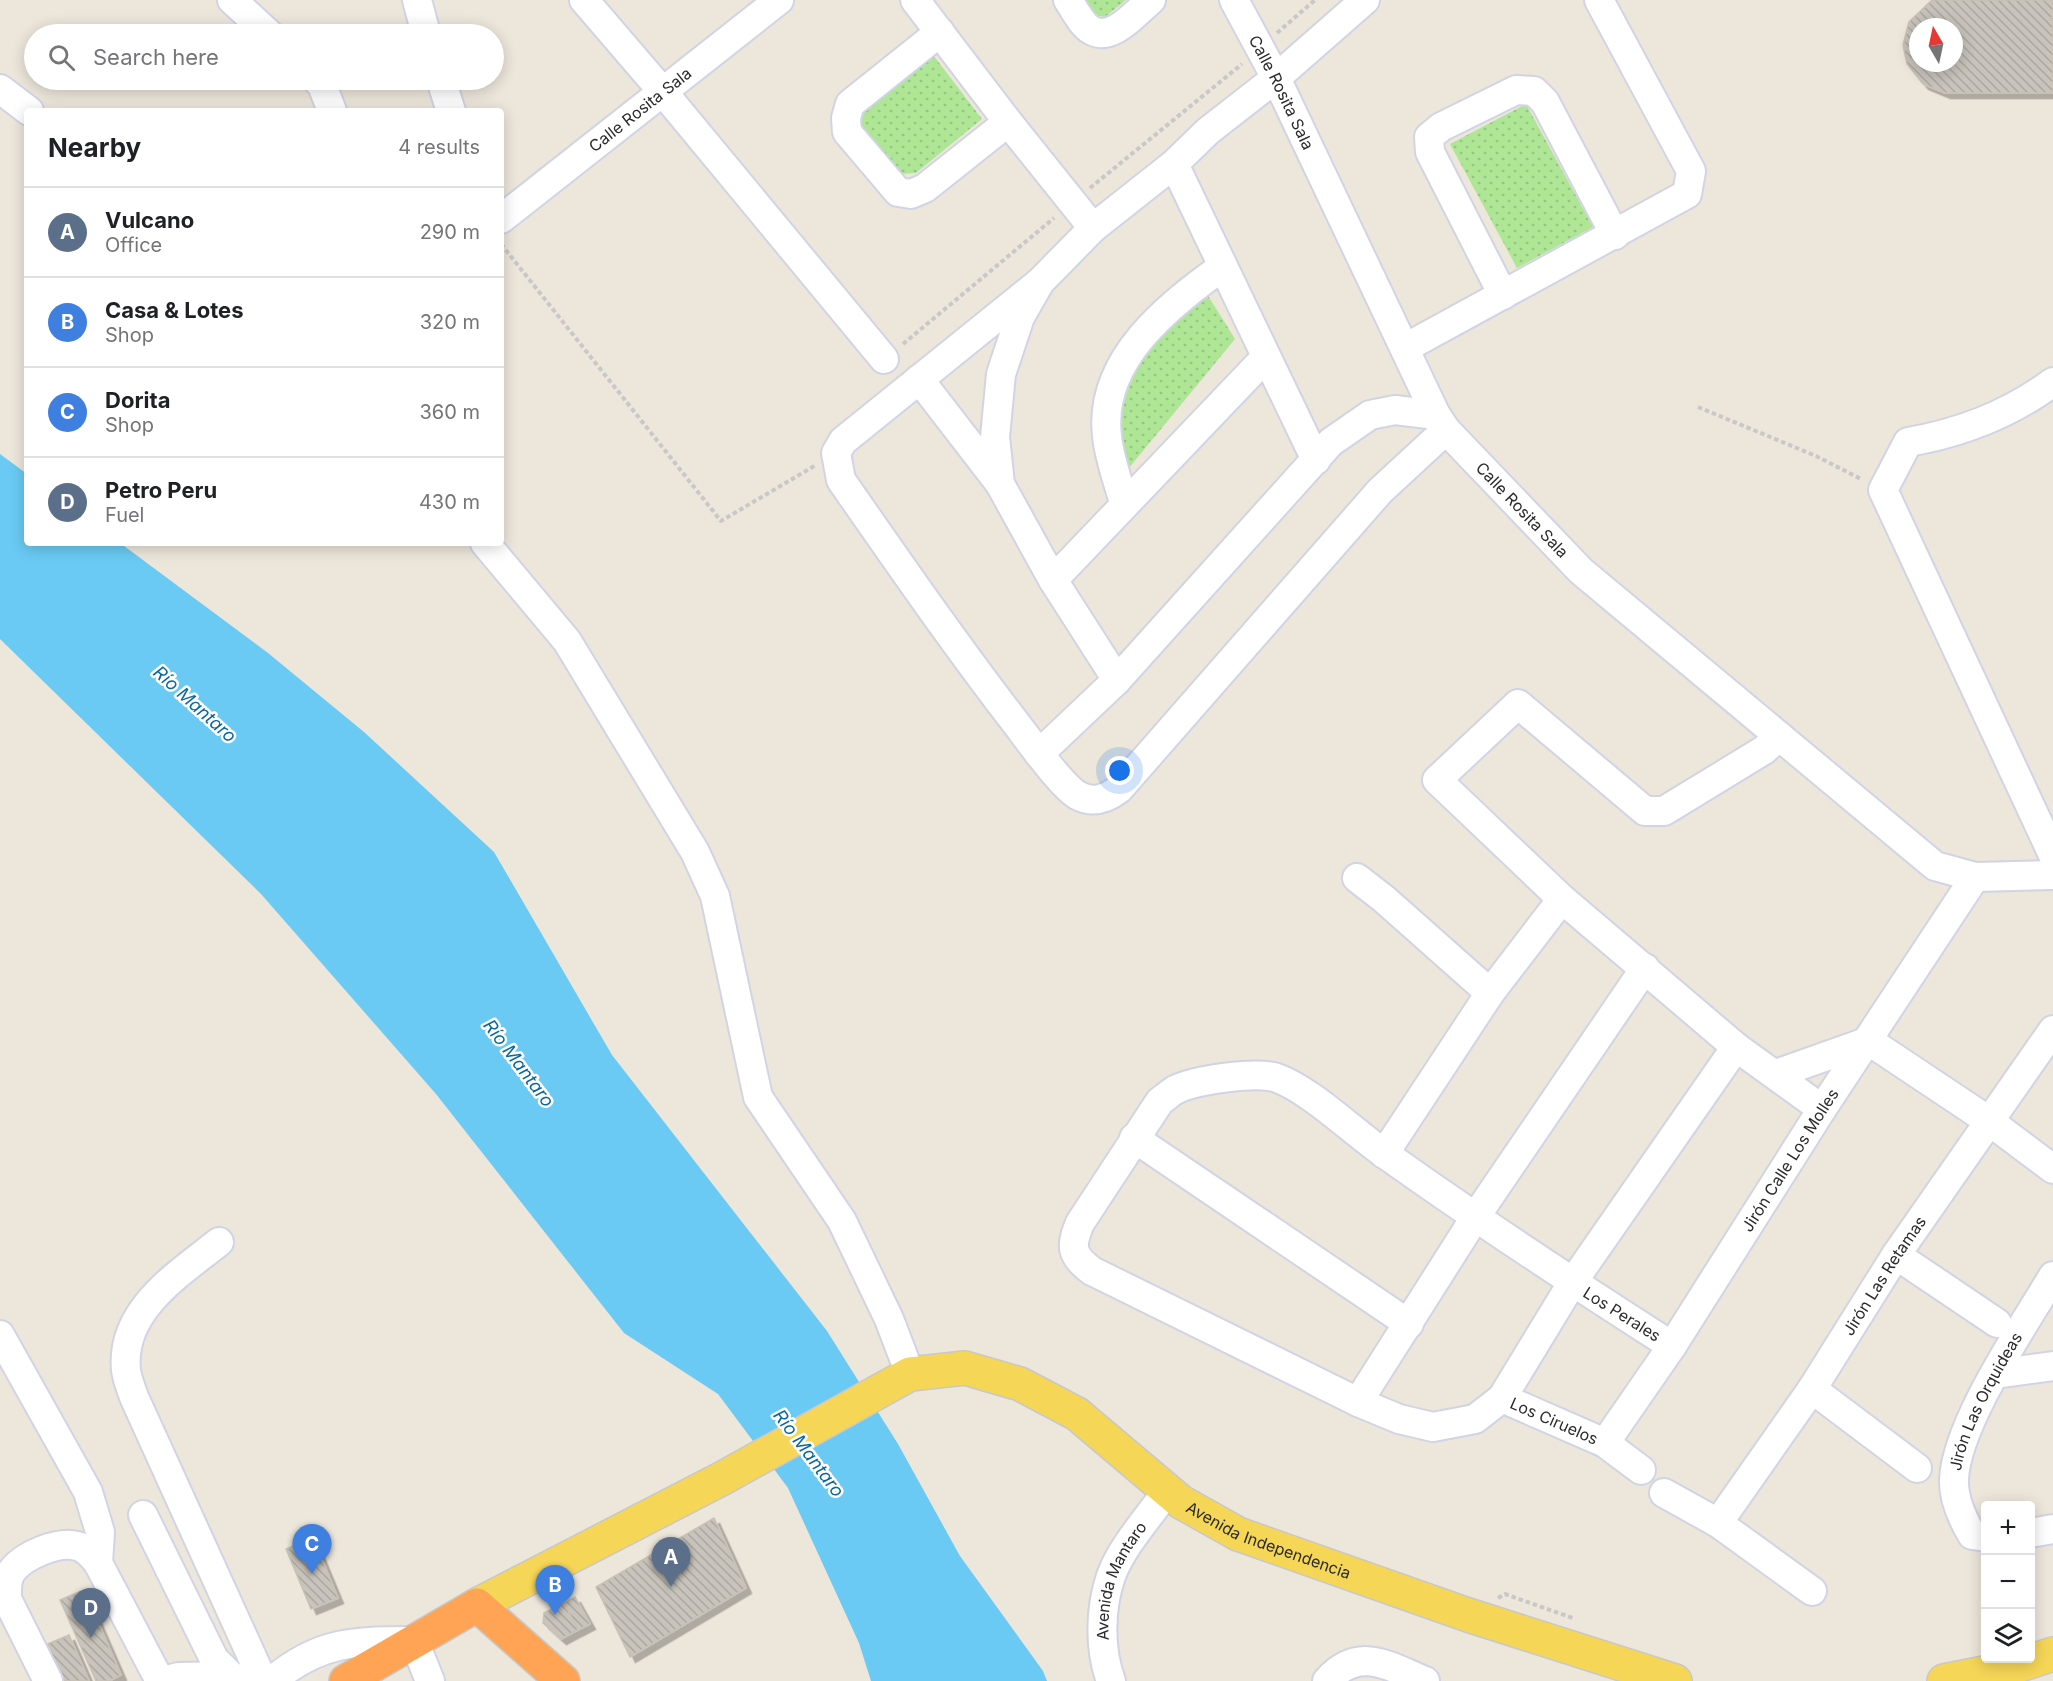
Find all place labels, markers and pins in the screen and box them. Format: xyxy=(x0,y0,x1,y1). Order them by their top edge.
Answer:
pin: C xyxy=(292,1524,332,1574)
pin: A xyxy=(652,1538,690,1587)
pin: B xyxy=(536,1566,574,1615)
pin: D xyxy=(72,1588,110,1638)

